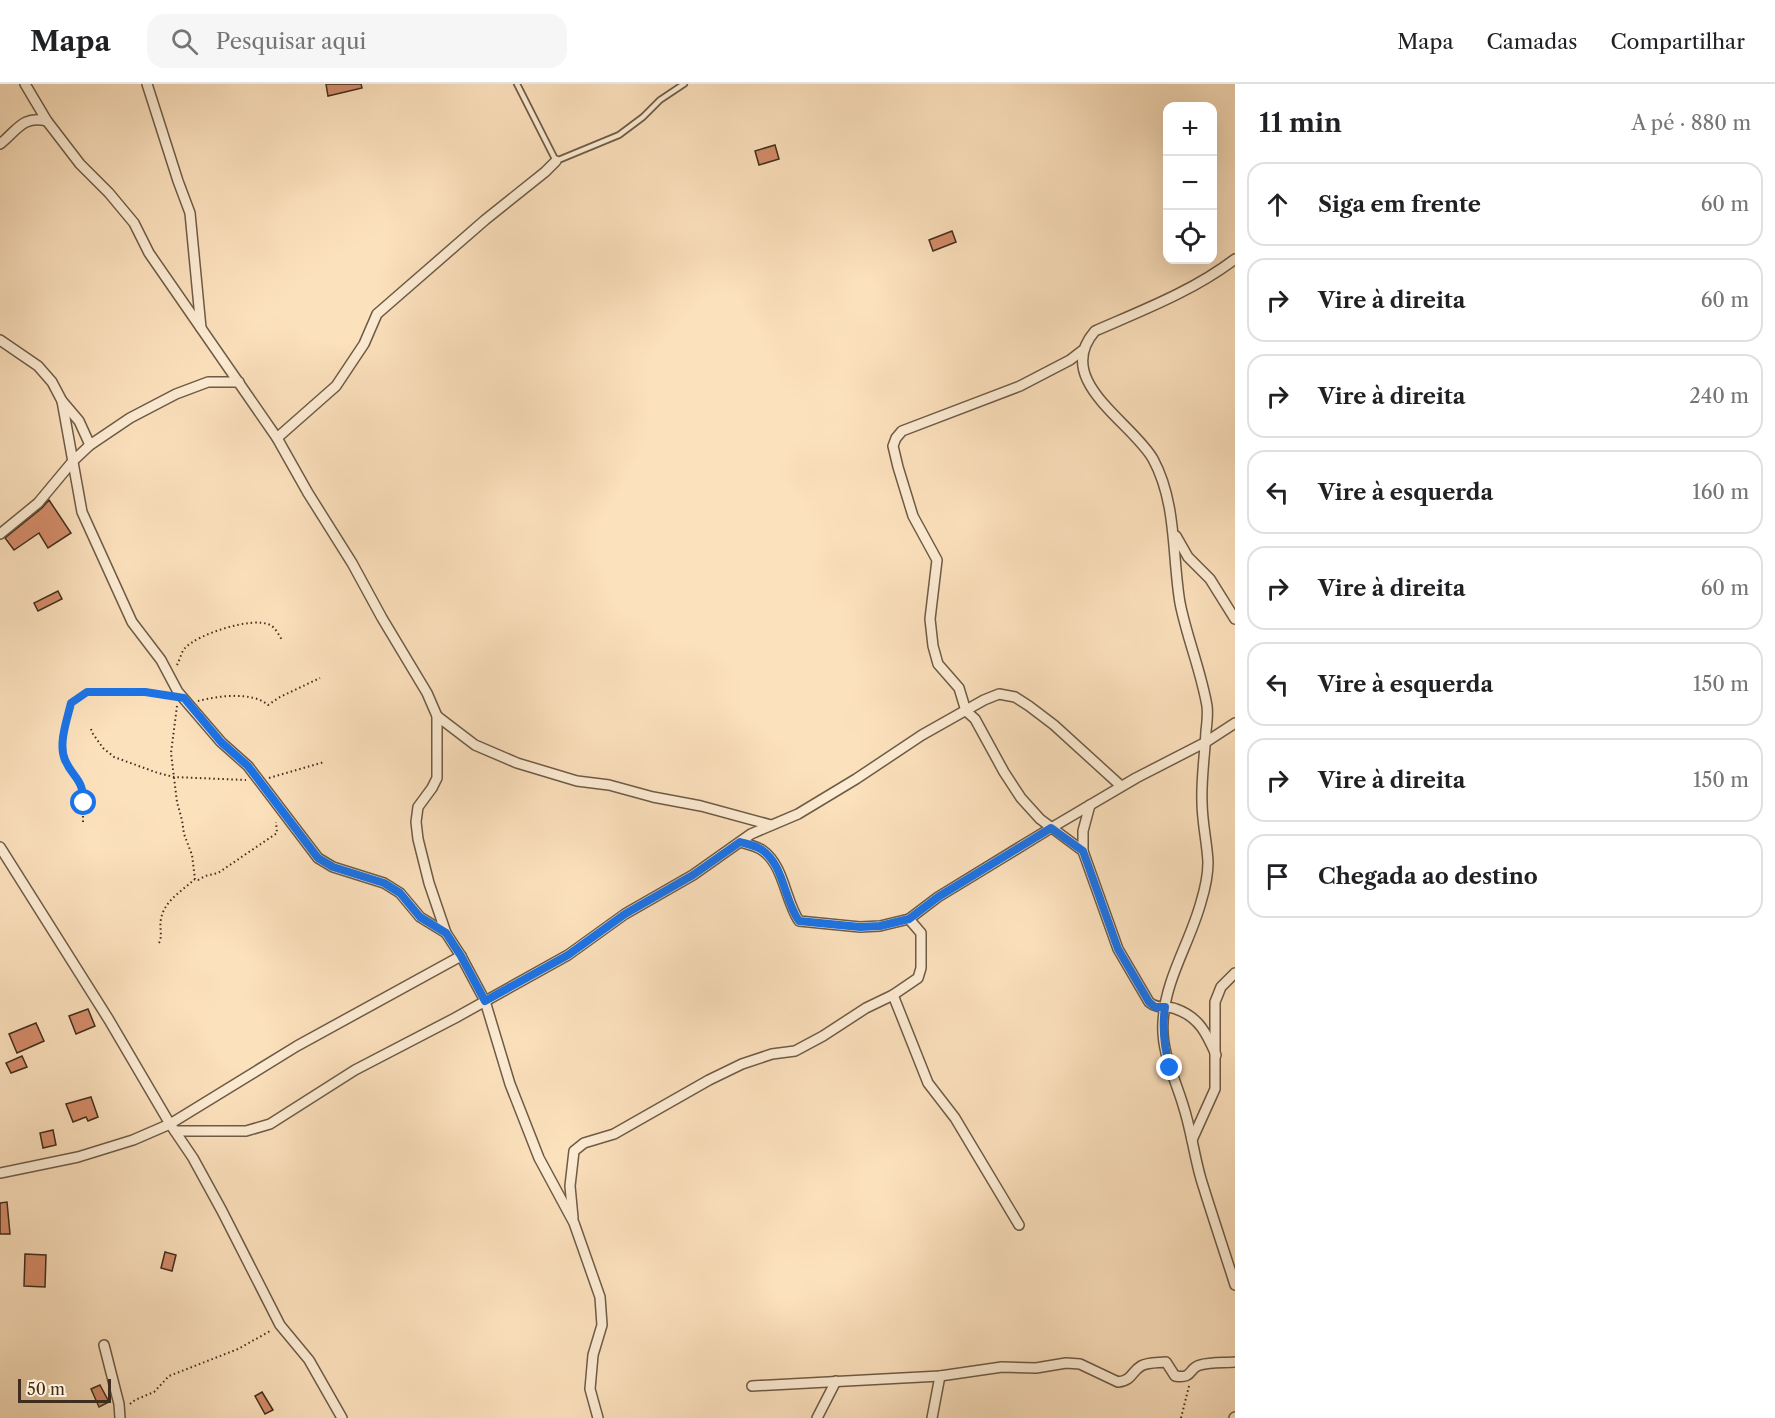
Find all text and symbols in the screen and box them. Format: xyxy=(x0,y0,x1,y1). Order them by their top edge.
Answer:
search box xyxy=(147,14,567,68)
text: Mapa xyxy=(30,24,111,58)
icon: search xyxy=(168,25,201,58)
text: Pesquisar aqui xyxy=(216,28,366,55)
text: Mapa xyxy=(1397,29,1453,54)
text: Camadas xyxy=(1486,29,1577,54)
text: Compartilhar xyxy=(1610,29,1745,54)
map controls xyxy=(1163,102,1217,264)
button: + xyxy=(1163,102,1217,156)
text: 11 min xyxy=(1259,107,1342,139)
text: A pé · 880 m xyxy=(1631,111,1751,135)
button: − xyxy=(1163,156,1217,210)
icon: ahead xyxy=(1261,188,1294,221)
text: Siga em frente xyxy=(1318,191,1481,218)
text: 60 m xyxy=(1701,192,1749,216)
button: locate xyxy=(1163,210,1217,264)
icon: right xyxy=(1261,284,1294,317)
text: Vire à direita xyxy=(1318,287,1465,314)
text: 60 m xyxy=(1701,288,1749,312)
icon: right xyxy=(1261,380,1294,413)
text: Vire à direita xyxy=(1318,383,1465,410)
text: 240 m xyxy=(1689,384,1749,408)
icon: left xyxy=(1261,476,1294,509)
text: Vire à esquerda xyxy=(1318,479,1493,506)
text: 160 m xyxy=(1692,480,1749,504)
icon: right xyxy=(1261,572,1294,605)
text: Vire à direita xyxy=(1318,575,1465,602)
text: 60 m xyxy=(1701,576,1749,600)
icon: left xyxy=(1261,668,1294,701)
text: Vire à esquerda xyxy=(1318,671,1493,698)
text: 150 m xyxy=(1693,672,1749,696)
icon: right xyxy=(1261,764,1294,797)
text: Vire à direita xyxy=(1318,767,1465,794)
text: 150 m xyxy=(1693,768,1749,792)
route start xyxy=(70,789,96,815)
icon: arrive xyxy=(1261,860,1294,893)
text: Chegada ao destino xyxy=(1318,863,1538,890)
route end xyxy=(1156,1054,1182,1080)
scale bar xyxy=(18,1376,111,1404)
text: 50 m xyxy=(27,1379,65,1399)

